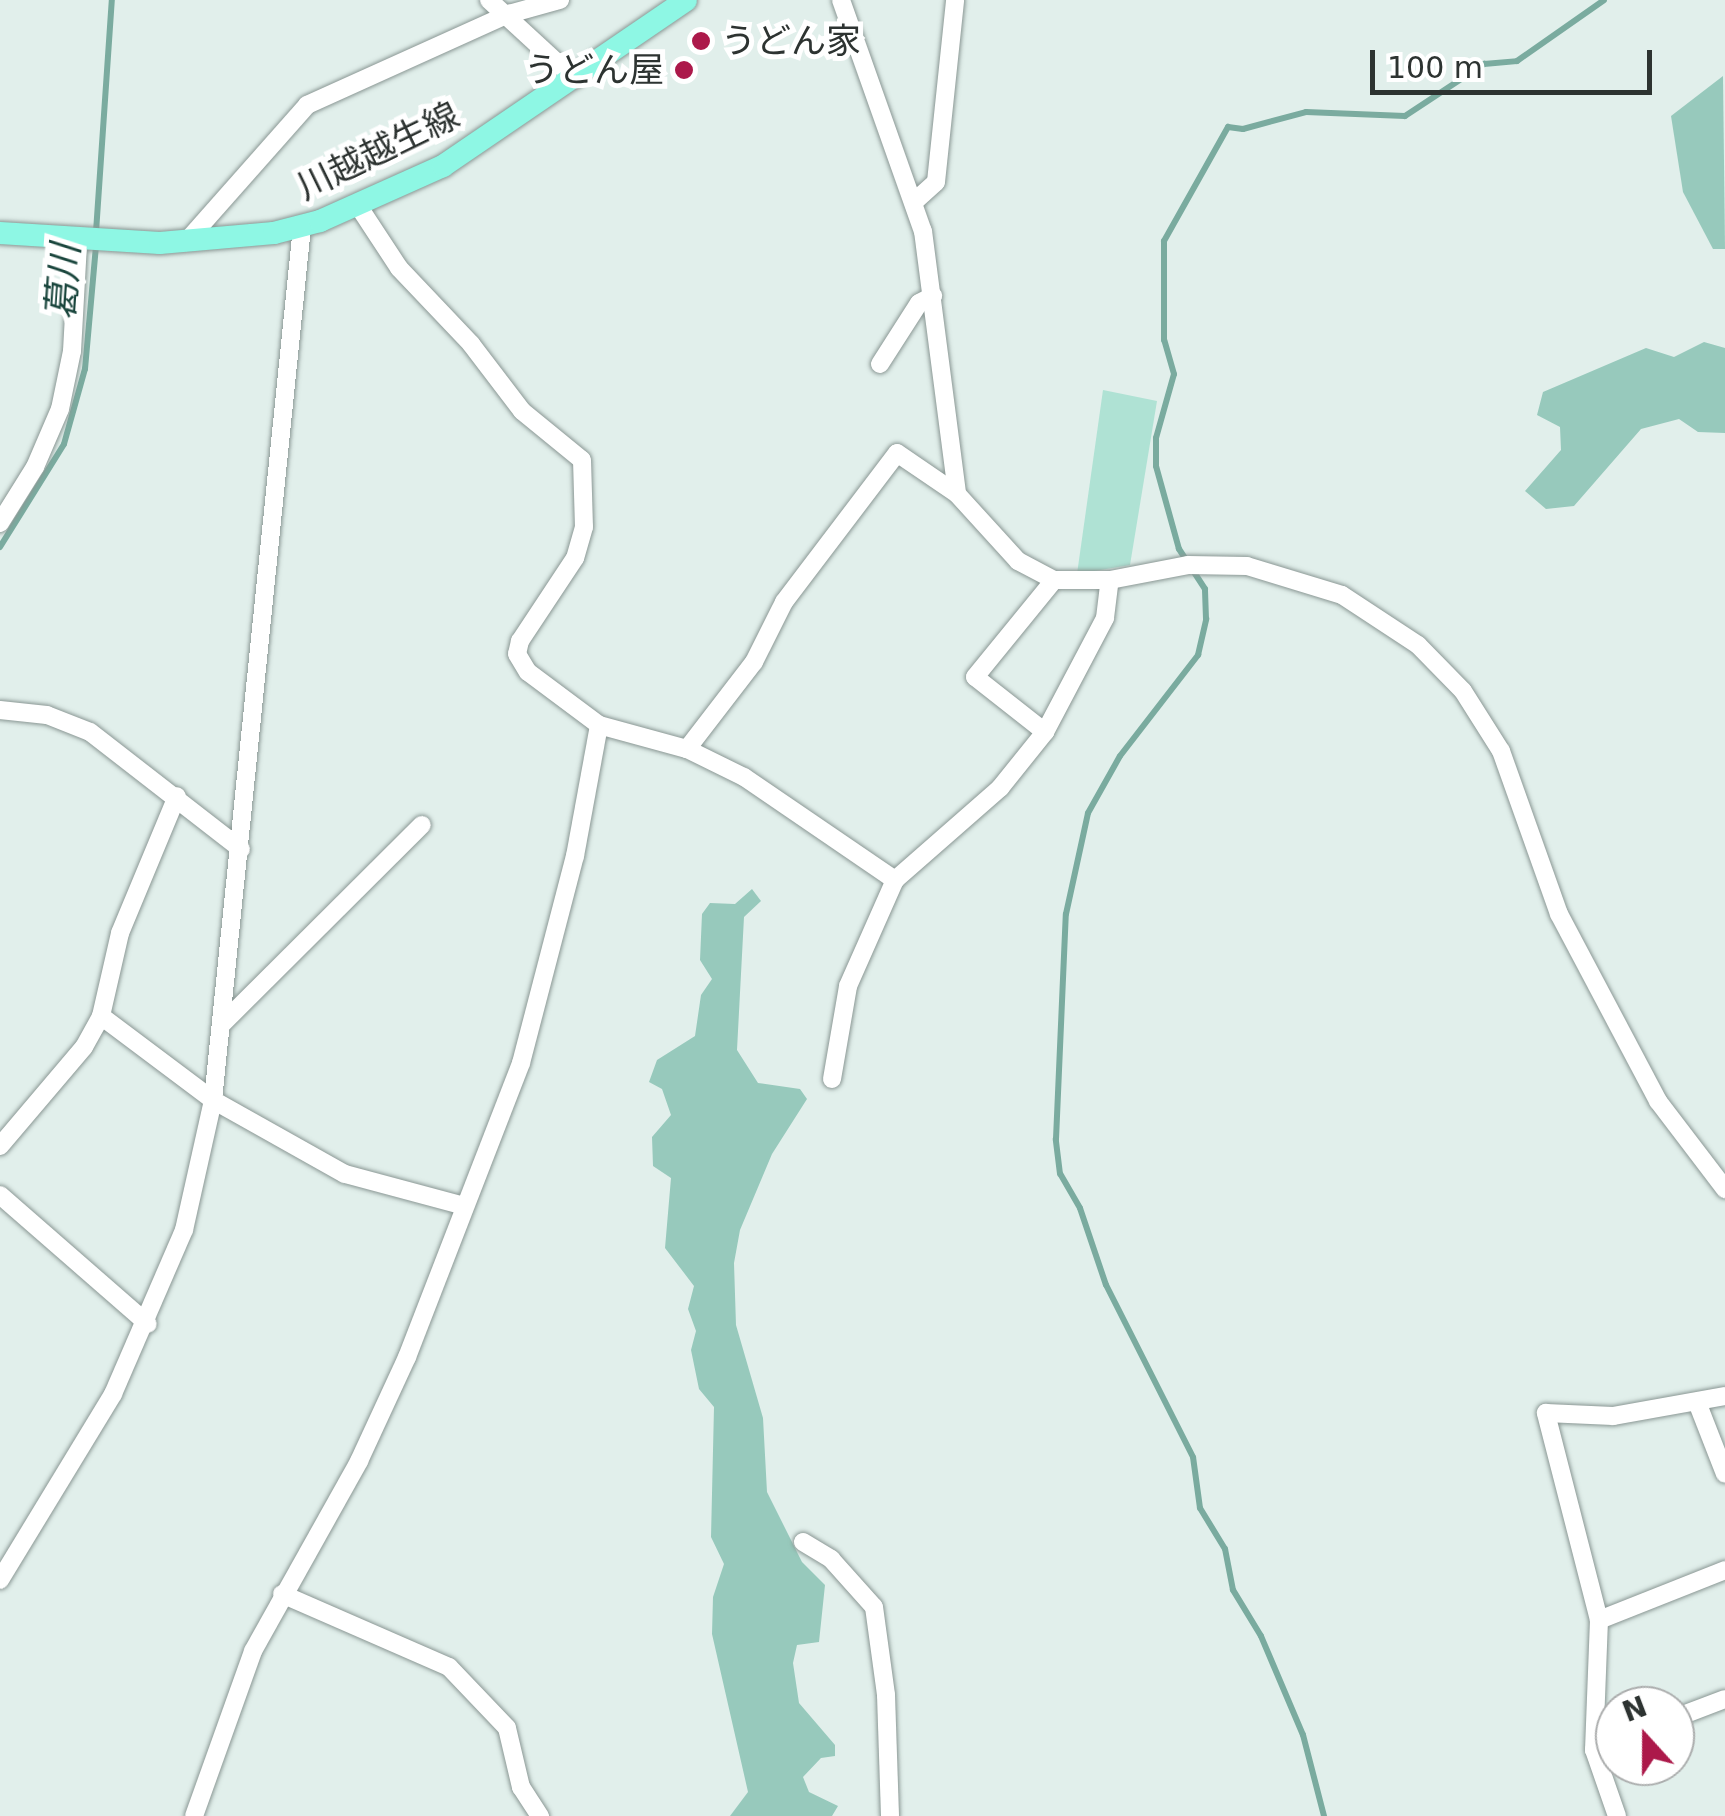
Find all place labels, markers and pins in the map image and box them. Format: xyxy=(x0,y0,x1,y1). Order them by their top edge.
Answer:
place label: うどん家 xyxy=(721,20,861,62)
marker: うどん家 xyxy=(690,30,712,52)
place label: うどん屋 xyxy=(524,49,664,91)
marker: うどん屋 xyxy=(673,59,695,81)

